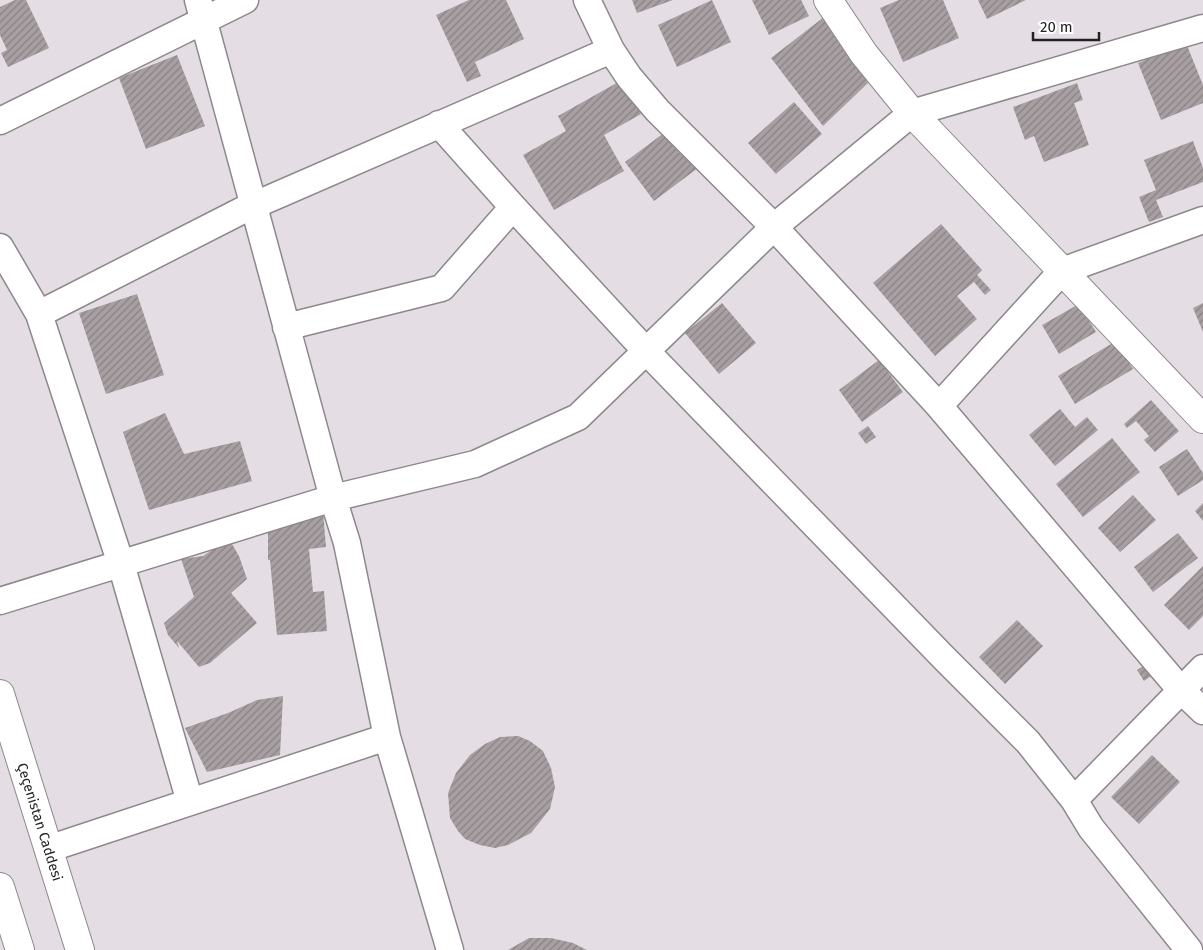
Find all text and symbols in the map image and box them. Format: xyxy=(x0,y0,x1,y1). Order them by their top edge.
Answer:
scale bar xyxy=(1033,10,1099,42)
text: 20 m xyxy=(1040,18,1073,36)
street label: Çeçenistan Caddesi xyxy=(14,761,66,883)

